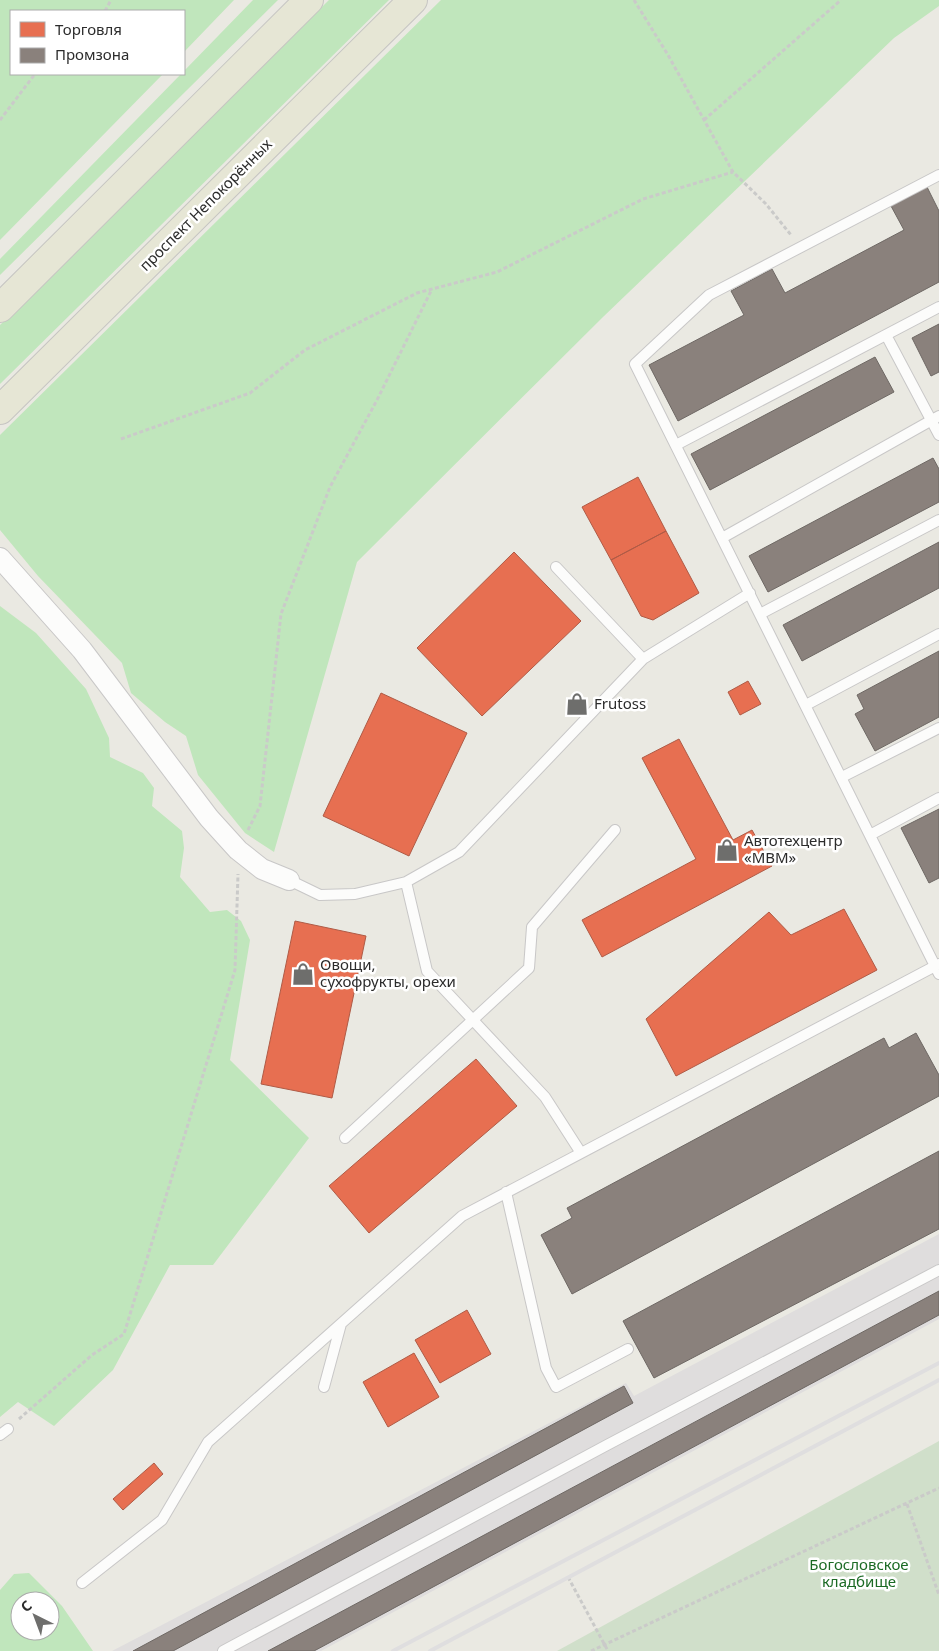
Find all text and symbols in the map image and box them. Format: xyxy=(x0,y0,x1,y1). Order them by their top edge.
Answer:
legend xyxy=(10,10,185,75)
text: Торговля xyxy=(55,19,122,39)
text: Промзона xyxy=(55,44,129,64)
street label: проспект Непокорённых xyxy=(135,134,276,275)
shop icon: Frutoss xyxy=(564,691,590,717)
place label: Frutoss xyxy=(594,693,646,713)
place label: Автотехцентр «МВМ» xyxy=(744,830,843,867)
shop icon: Автотехцентр «МВМ» xyxy=(714,837,740,863)
place label: Овощи, сухофрукты, орехи xyxy=(320,954,456,991)
shop icon: Овощи, сухофрукты, орехи xyxy=(290,961,316,987)
park label: Богословское кладбище xyxy=(809,1554,909,1591)
north arrow xyxy=(10,1591,60,1641)
text: С xyxy=(16,1596,36,1616)

